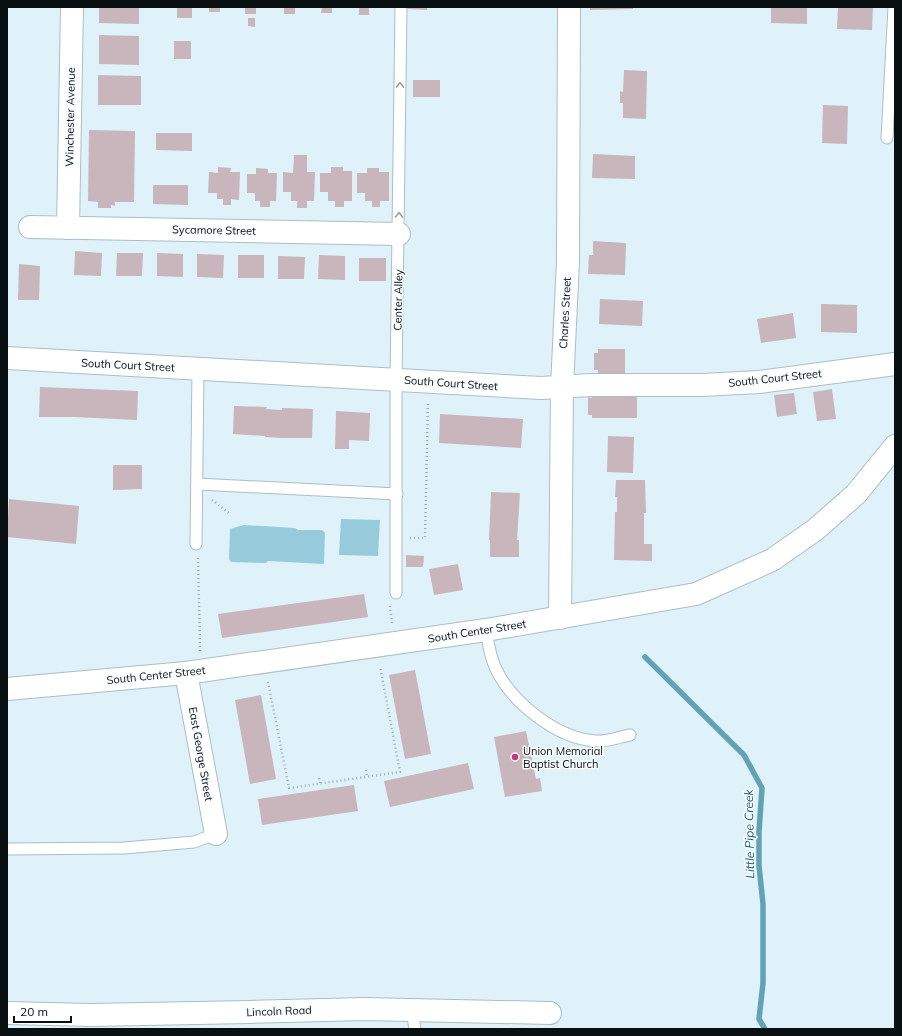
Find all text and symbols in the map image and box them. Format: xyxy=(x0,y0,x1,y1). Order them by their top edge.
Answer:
street label: Winchester Avenue xyxy=(62,67,78,167)
one-way arrow xyxy=(396,82,404,88)
one-way arrow xyxy=(395,212,403,218)
street label: Sycamore Street xyxy=(172,222,256,238)
street label: Center Alley xyxy=(390,269,406,331)
street label: Charles Street xyxy=(556,277,574,349)
street label: South Court Street xyxy=(81,356,175,374)
street label: South Court Street xyxy=(728,366,823,390)
street label: South Court Street xyxy=(404,373,498,393)
street label: South Center Street xyxy=(427,616,527,646)
street label: South Center Street xyxy=(106,663,206,687)
street label: East George Street xyxy=(186,706,216,802)
place label: Union Memorial Baptist Church xyxy=(523,744,603,771)
marker: Union Memorial Baptist Church xyxy=(510,752,520,762)
water label: Little Pipe Creek xyxy=(741,788,757,879)
scale bar xyxy=(14,998,71,1024)
street label: Lincoln Road xyxy=(246,1003,312,1019)
text: 20 m xyxy=(20,1004,48,1019)

